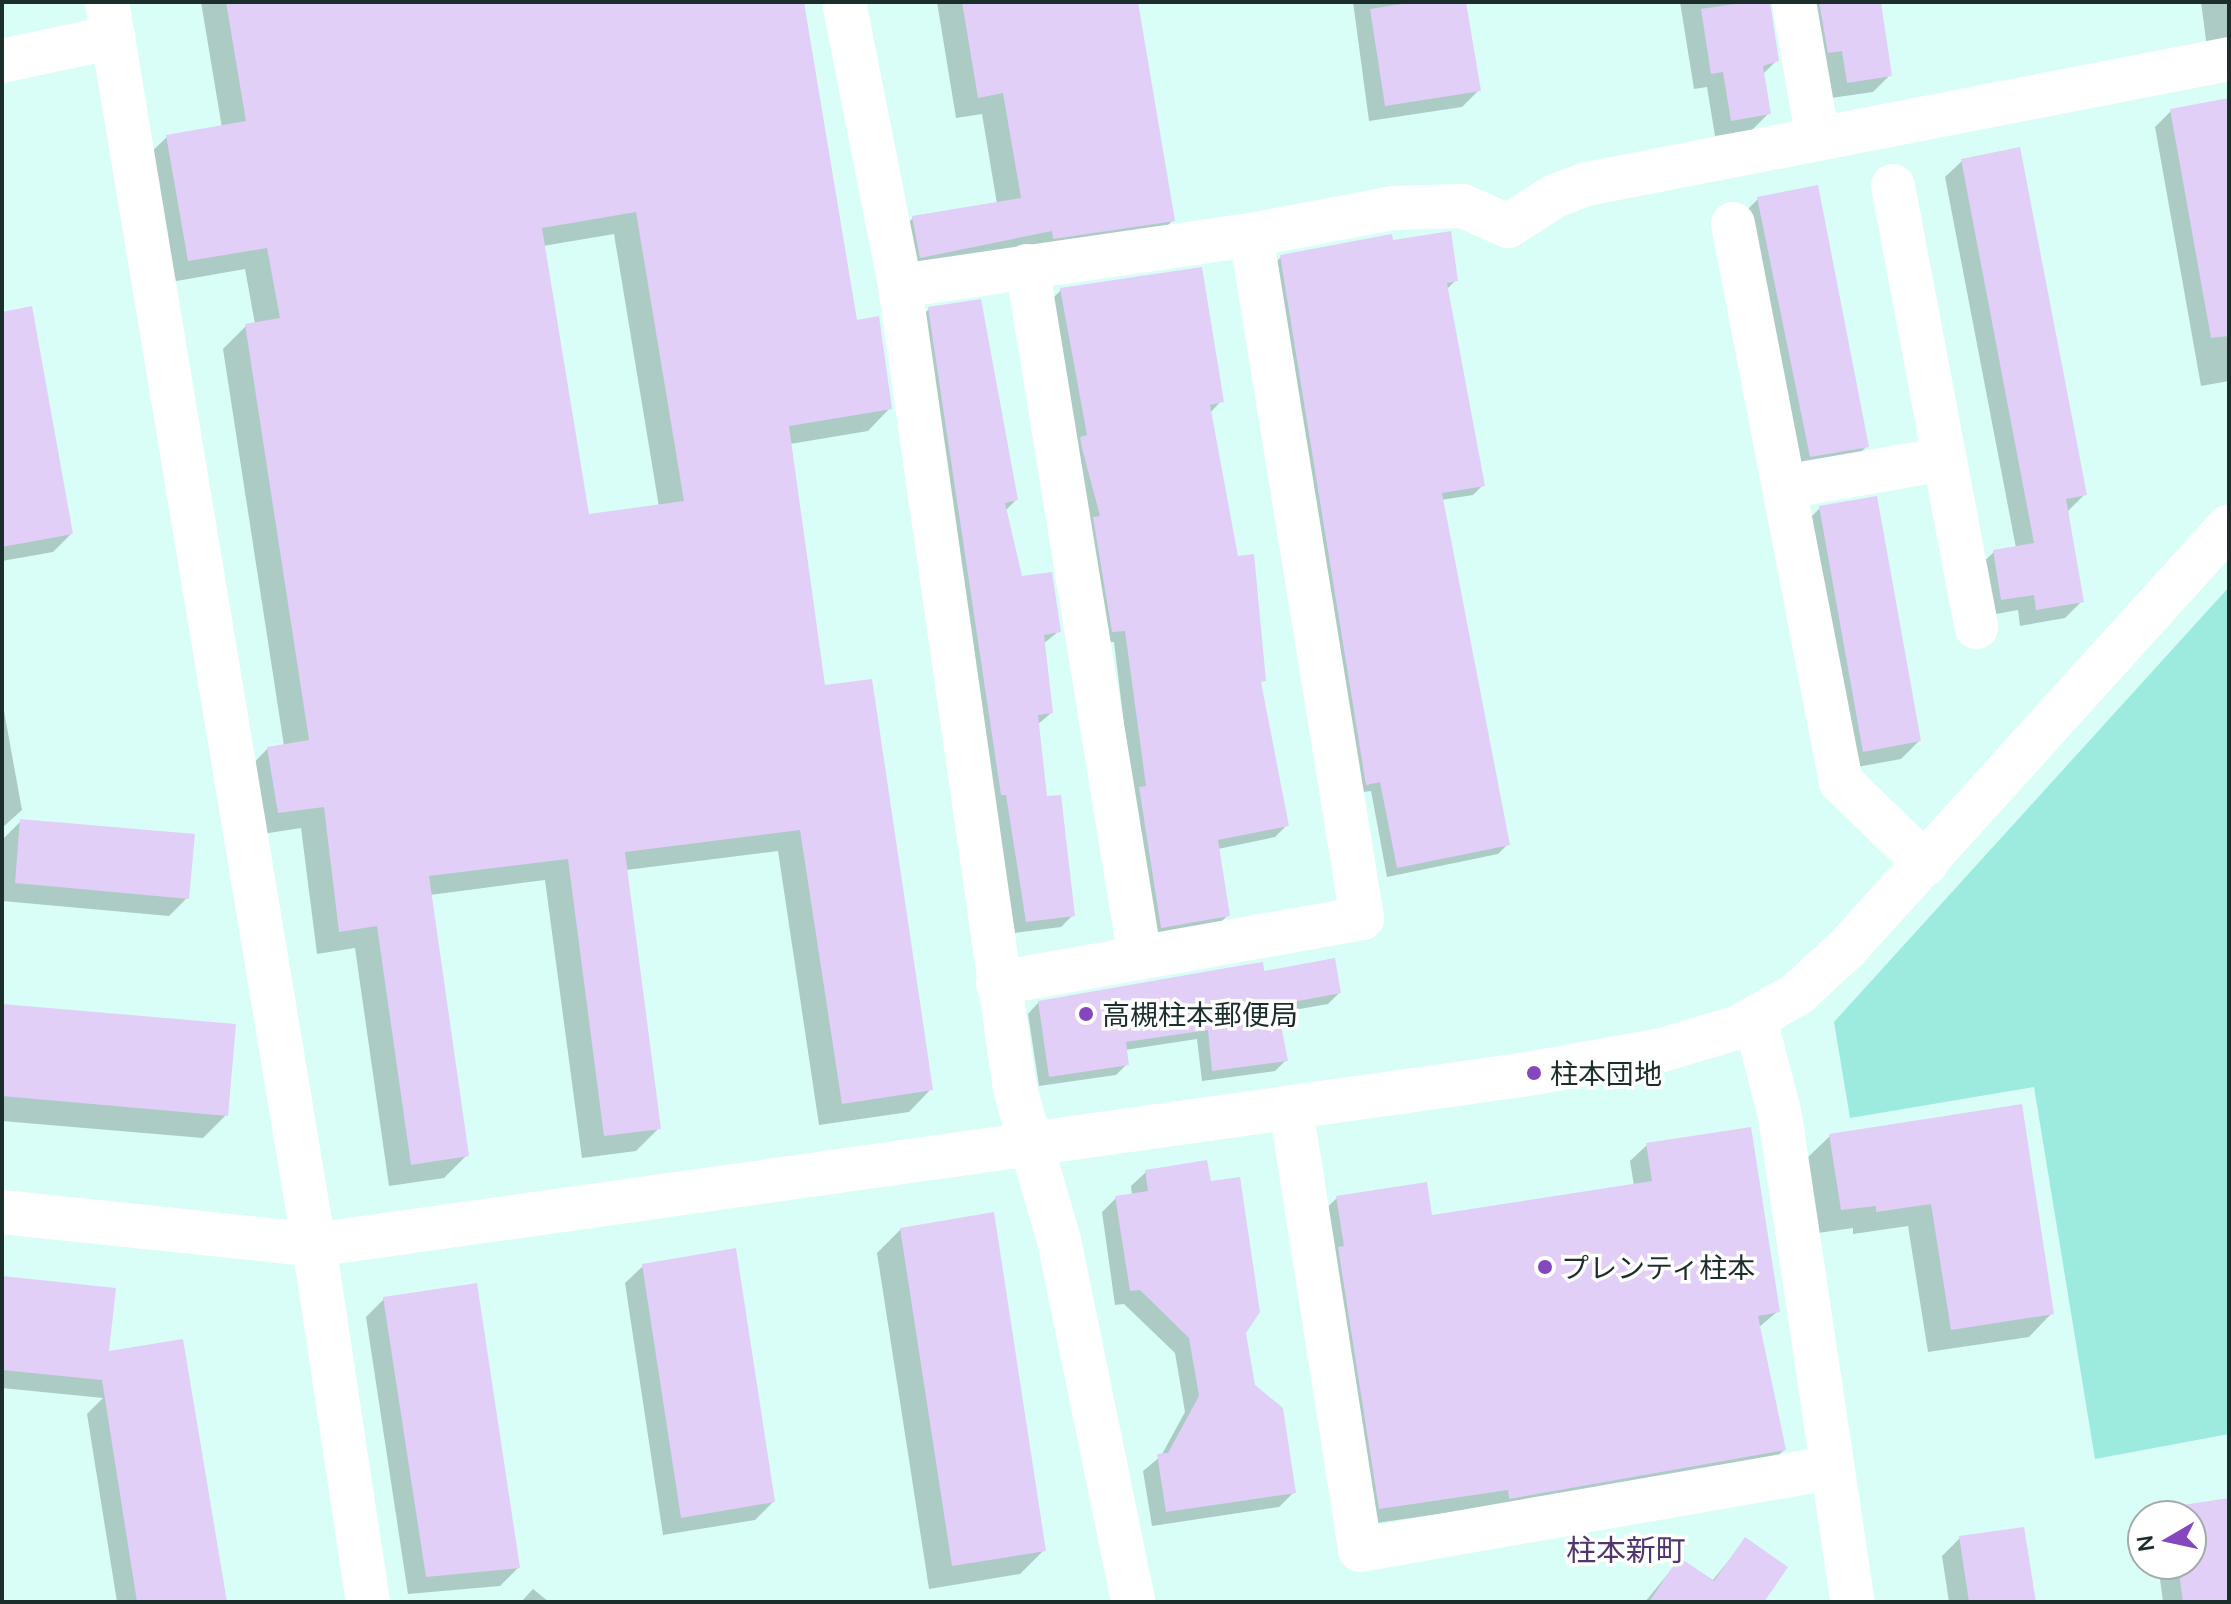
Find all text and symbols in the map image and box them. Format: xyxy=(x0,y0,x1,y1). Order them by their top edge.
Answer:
place label: 高槻柱本郵便局 xyxy=(1102,997,1298,1031)
marker: 高槻柱本郵便局 xyxy=(1077,1005,1095,1023)
place label: 柱本団地 xyxy=(1550,1056,1662,1090)
marker: 柱本団地 xyxy=(1525,1064,1543,1082)
place label: プレンティ柱本 xyxy=(1561,1250,1757,1284)
marker: プレンティ柱本 xyxy=(1536,1258,1554,1276)
north arrow xyxy=(2127,1500,2207,1580)
district label: 柱本新町 xyxy=(1566,1532,1686,1568)
text: N xyxy=(2129,1533,2161,1554)

